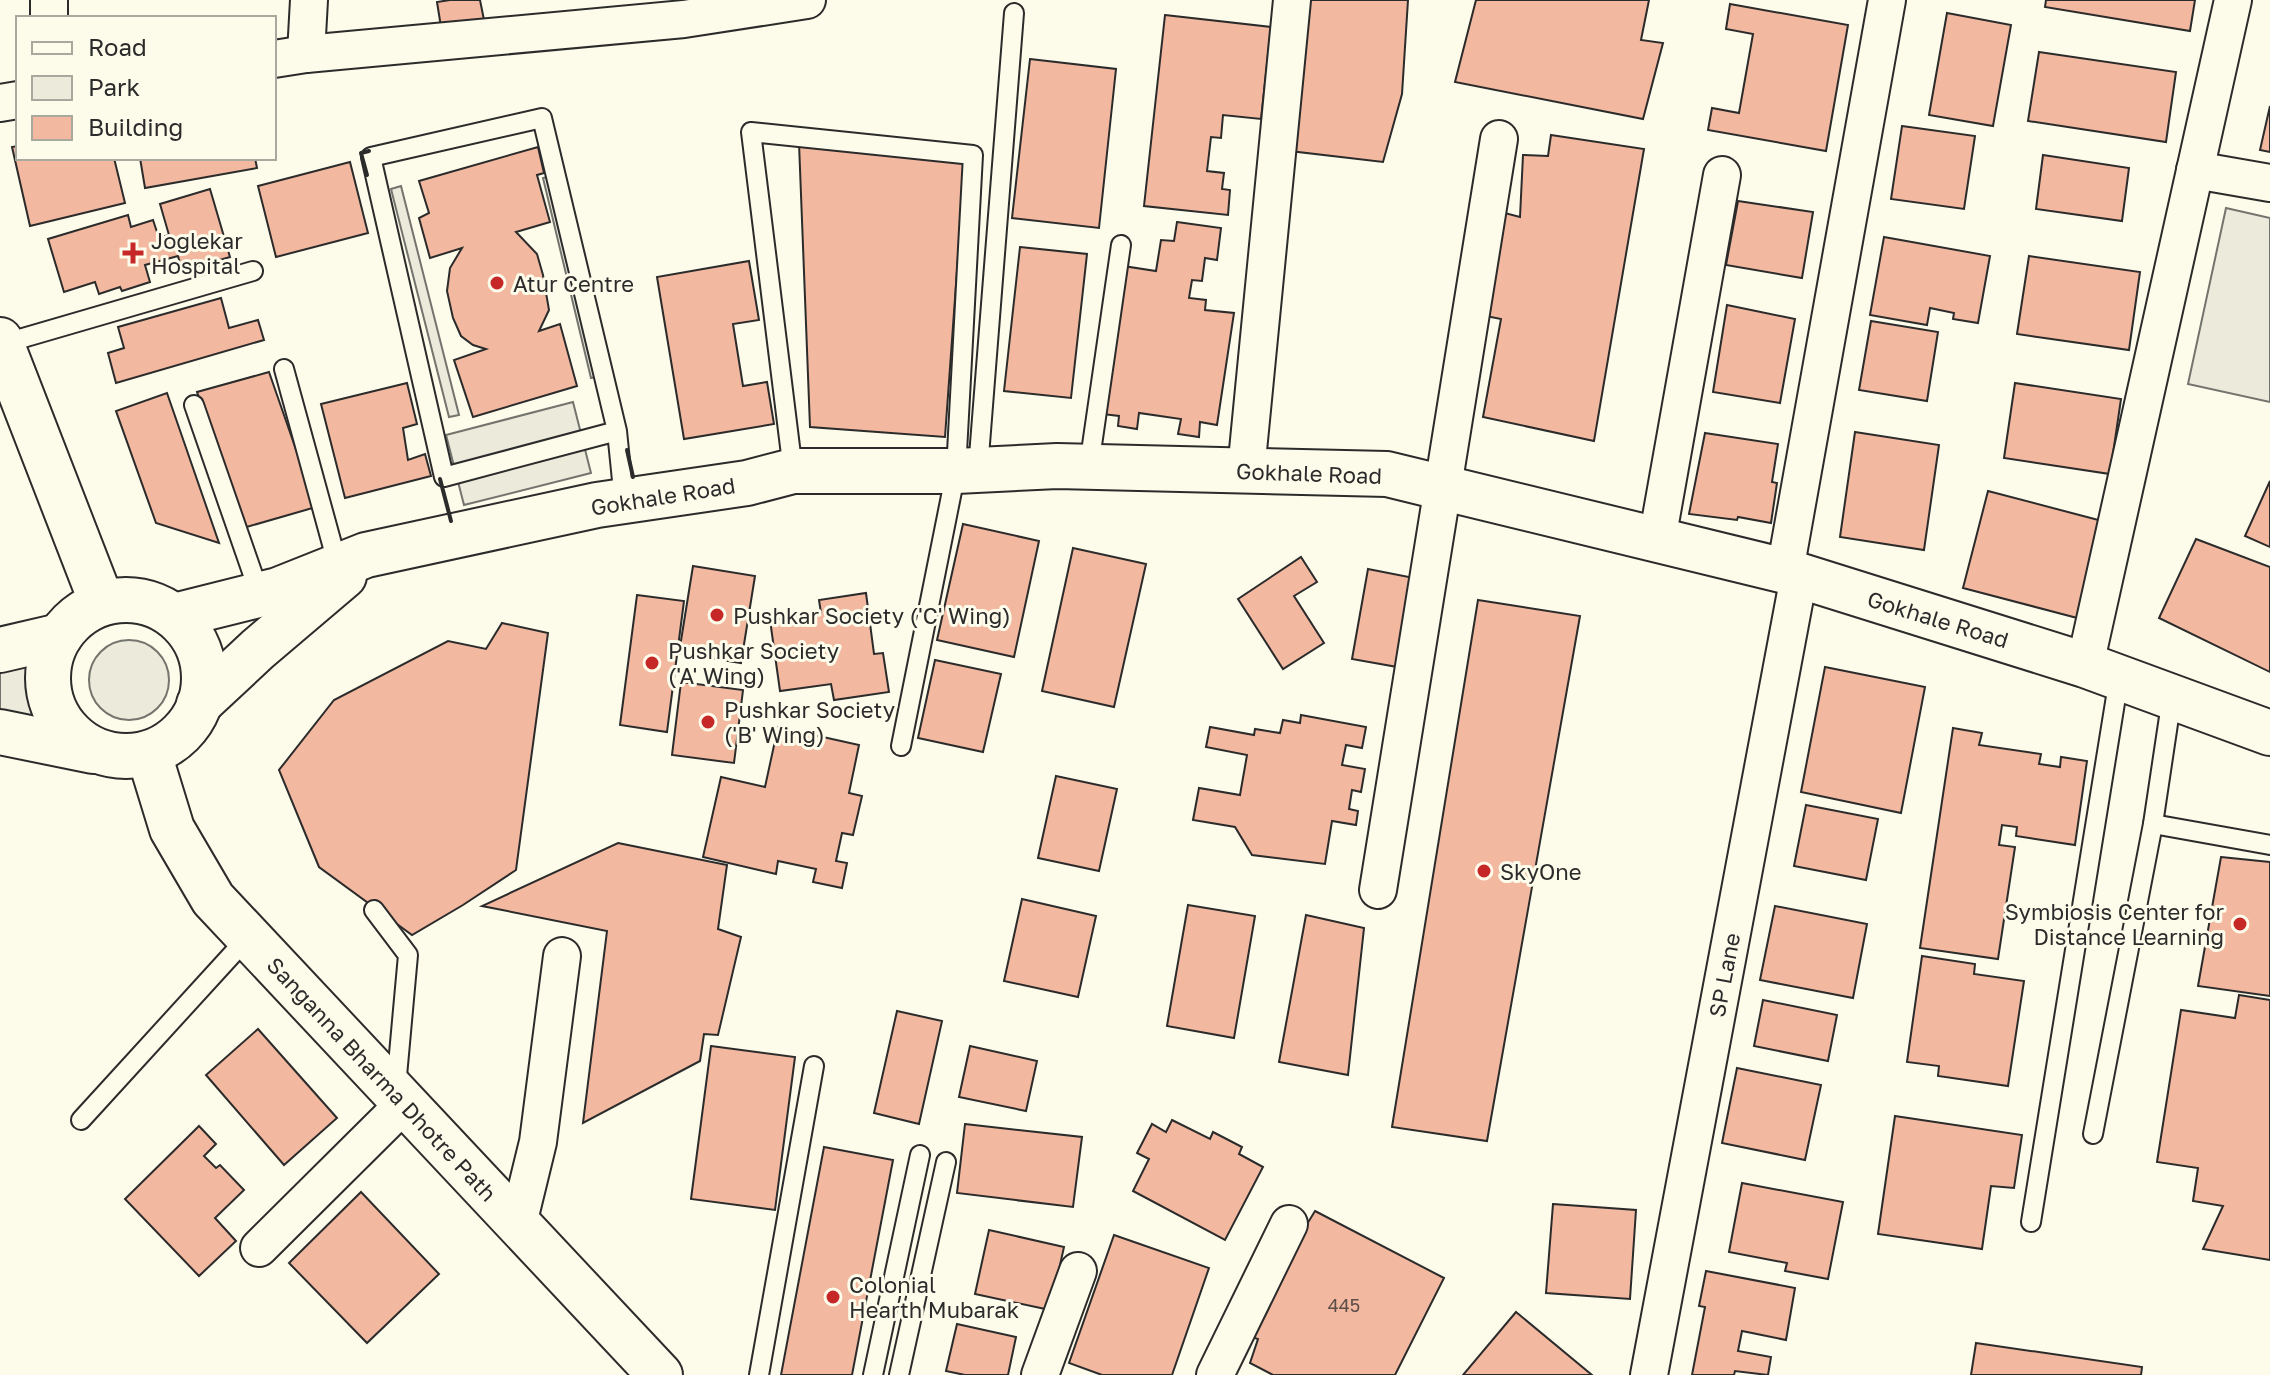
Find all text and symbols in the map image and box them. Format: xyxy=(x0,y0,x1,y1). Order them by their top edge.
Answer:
legend xyxy=(16,16,276,160)
text: Road xyxy=(88,32,147,61)
text: Park xyxy=(88,72,140,101)
text: Building xyxy=(88,112,183,141)
place label: Joglekar Hospital xyxy=(151,227,243,279)
marker: Joglekar Hospital xyxy=(122,242,144,264)
place label: Atur Centre xyxy=(513,270,634,297)
marker: Atur Centre xyxy=(488,274,506,292)
street label: Gokhale Road xyxy=(1236,457,1382,489)
street label: Gokhale Road xyxy=(589,471,737,521)
street label: Gokhale Road xyxy=(1864,585,2012,653)
place label: Pushkar Society ('C' Wing) xyxy=(733,602,1011,629)
marker: Pushkar Society ('C' Wing) xyxy=(708,606,726,624)
place label: Pushkar Society ('A' Wing) xyxy=(668,637,839,689)
marker: Pushkar Society ('A' Wing) xyxy=(643,654,661,672)
place label: Pushkar Society ('B' Wing) xyxy=(724,696,895,748)
marker: Pushkar Society ('B' Wing) xyxy=(699,713,717,731)
place label: SkyOne xyxy=(1500,858,1582,885)
marker: SkyOne xyxy=(1475,862,1493,880)
place label: Symbiosis Center for Distance Learning xyxy=(2005,898,2224,950)
marker: Symbiosis Center for Distance Learning xyxy=(2231,915,2249,933)
street label: SP Lane xyxy=(1703,930,1745,1020)
street label: Sanganna Bharma Dhotre Path xyxy=(262,951,502,1207)
place label: Colonial Hearth Mubarak xyxy=(849,1271,1019,1323)
marker: Colonial Hearth Mubarak xyxy=(824,1288,842,1306)
house number: 445 xyxy=(1328,1294,1360,1316)

